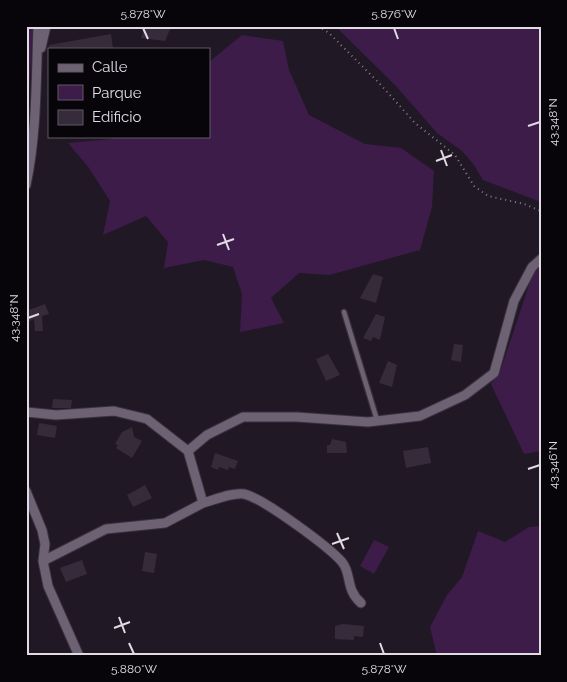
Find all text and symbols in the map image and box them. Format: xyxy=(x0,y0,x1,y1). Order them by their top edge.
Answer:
text: 5.878°W xyxy=(120,7,166,21)
text: 5.876°W xyxy=(371,7,417,21)
legend xyxy=(48,48,210,138)
text: Calle xyxy=(92,58,128,76)
text: Parque xyxy=(92,84,142,102)
text: 43.348°N xyxy=(546,98,560,146)
text: Edificio xyxy=(92,108,142,126)
text: 43.348°N xyxy=(7,294,21,342)
text: 43.346°N xyxy=(546,441,560,489)
text: 5.880°W xyxy=(111,662,157,676)
text: 5.878°W xyxy=(361,662,407,676)

